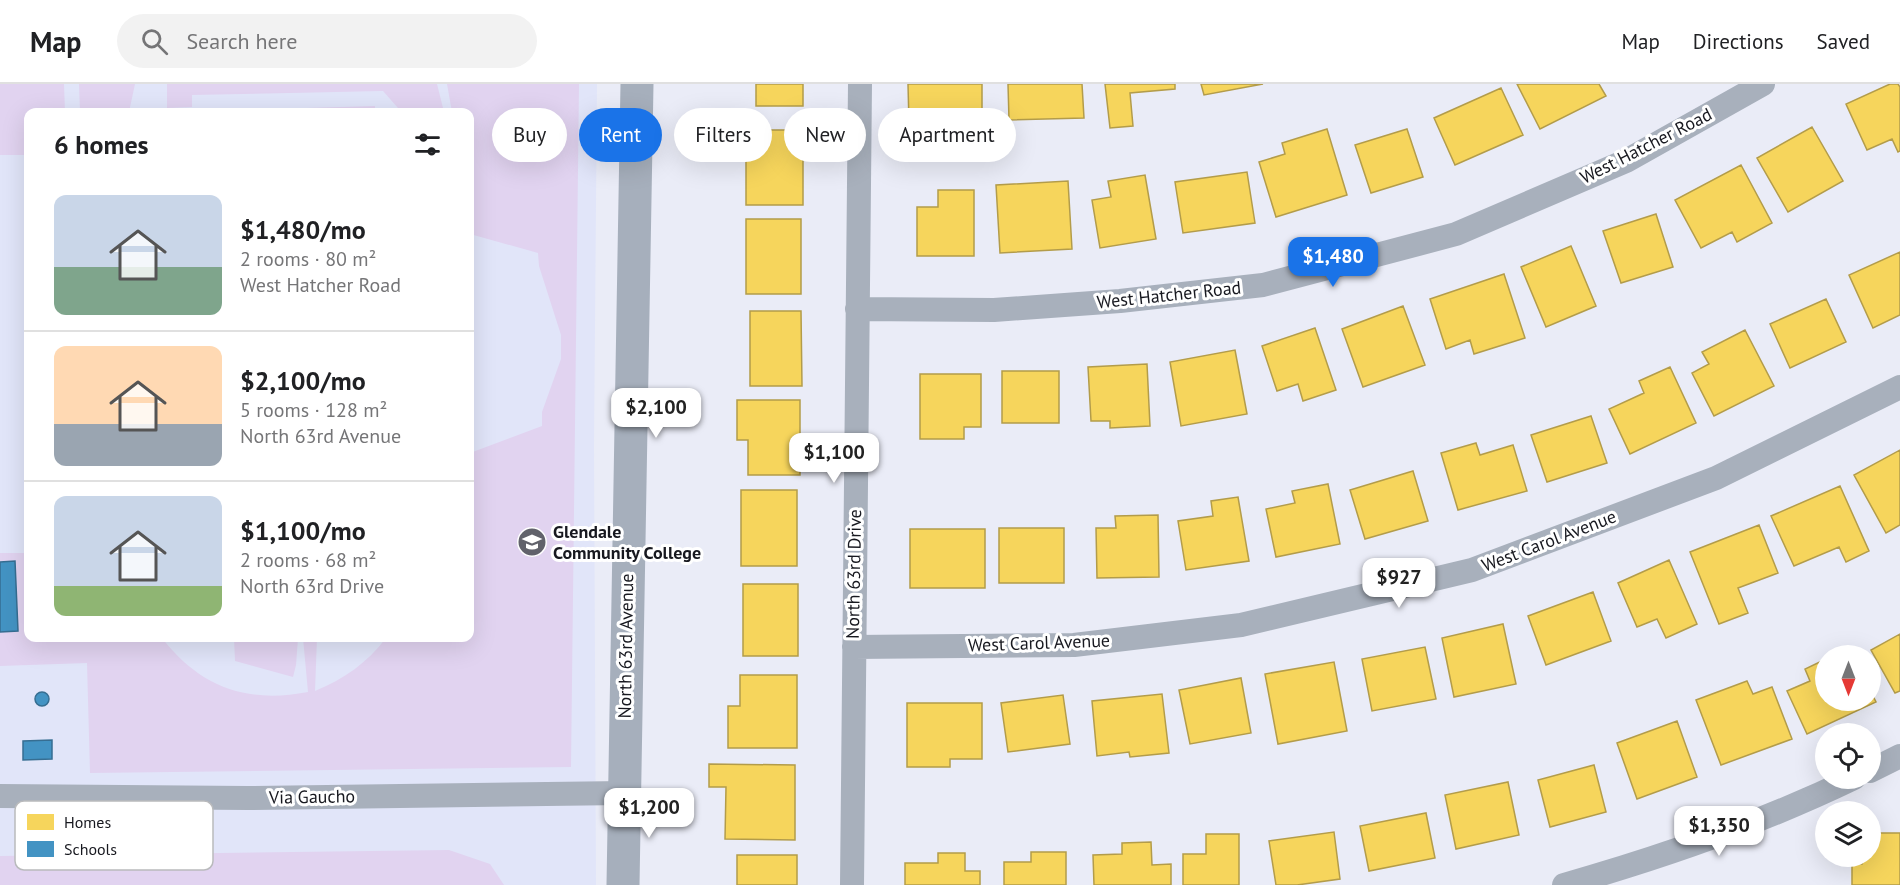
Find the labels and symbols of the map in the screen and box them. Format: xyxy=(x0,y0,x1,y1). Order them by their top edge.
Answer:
street label: West Hatcher Road xyxy=(1576,102,1716,189)
pin: $1,480 xyxy=(1284,237,1382,288)
street label: West Hatcher Road xyxy=(1096,275,1242,314)
pin: $2,100 xyxy=(607,388,705,439)
pin: $1,100 xyxy=(785,433,883,484)
street label: West Carol Avenue xyxy=(1478,504,1619,577)
street label: North 63rd Drive xyxy=(841,509,866,639)
place label: Glendale Community College xyxy=(553,520,701,564)
school or university icon: Glendale Community College xyxy=(516,526,548,558)
pin: $927 xyxy=(1363,558,1435,609)
street label: North 63rd Avenue xyxy=(613,573,638,719)
street label: West Carol Avenue xyxy=(968,629,1110,656)
north arrow xyxy=(1815,645,1881,711)
street label: Via Gaucho xyxy=(268,784,355,809)
pin: $1,200 xyxy=(600,788,698,839)
legend xyxy=(15,801,213,870)
pin: $1,350 xyxy=(1670,806,1768,857)
text: Homes xyxy=(64,812,111,832)
text: Schools xyxy=(64,839,117,859)

